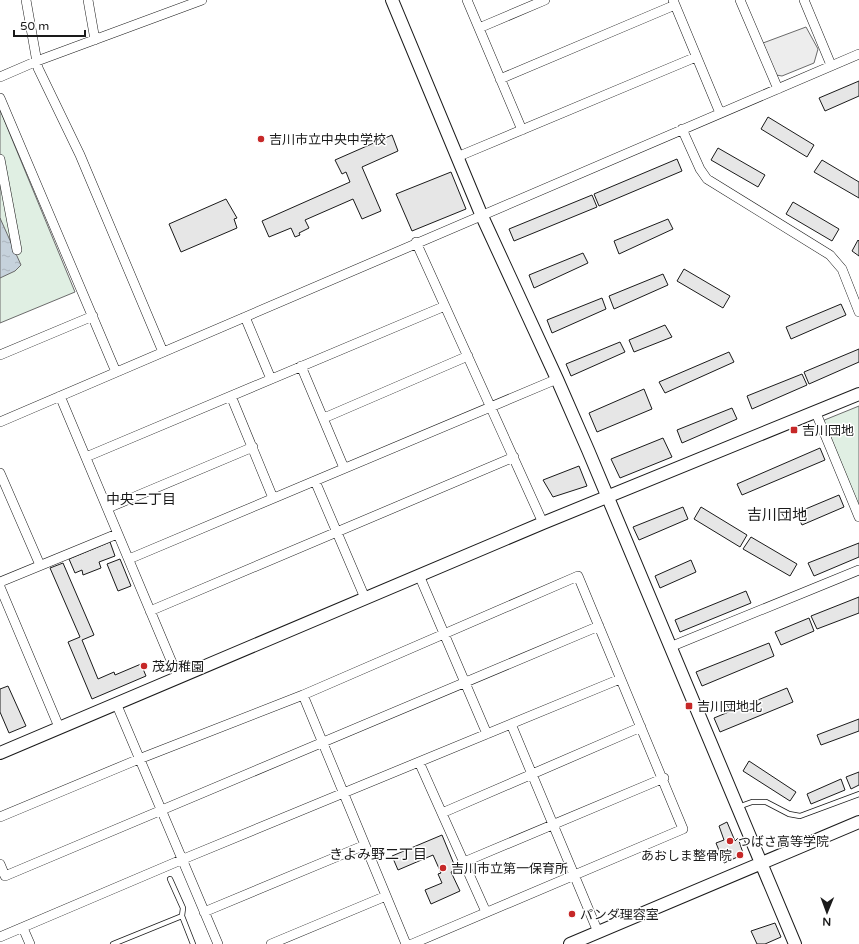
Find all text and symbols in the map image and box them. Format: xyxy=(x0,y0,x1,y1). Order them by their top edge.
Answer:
scale bar xyxy=(14,12,85,38)
text: 50 m xyxy=(20,19,49,33)
place label: 吉川市立中央中学校 xyxy=(269,132,386,148)
marker: 吉川市立中央中学校 xyxy=(256,134,266,144)
place label: 吉川団地 xyxy=(802,423,854,439)
marker: 吉川団地 xyxy=(789,425,799,435)
district label: 中央二丁目 xyxy=(106,491,176,508)
district label: 吉川団地 xyxy=(747,506,807,524)
place label: 茂幼稚園 xyxy=(152,659,204,675)
marker: 茂幼稚園 xyxy=(139,661,149,671)
place label: 吉川団地北 xyxy=(697,699,762,715)
marker: 吉川団地北 xyxy=(684,701,694,711)
place label: つばさ高等学院 xyxy=(738,834,829,850)
marker: つばさ高等学院 xyxy=(725,836,735,846)
district label: きよみ野二丁目 xyxy=(329,846,427,863)
place label: あおしま整骨院 xyxy=(641,848,732,864)
marker: あおしま整骨院 xyxy=(735,850,745,860)
place label: 吉川市立第一保育所 xyxy=(451,861,568,877)
marker: 吉川市立第一保育所 xyxy=(438,863,448,873)
north arrow xyxy=(807,892,847,932)
place label: パンダ理容室 xyxy=(580,907,659,923)
marker: パンダ理容室 xyxy=(567,909,577,919)
text: N xyxy=(822,915,831,928)

